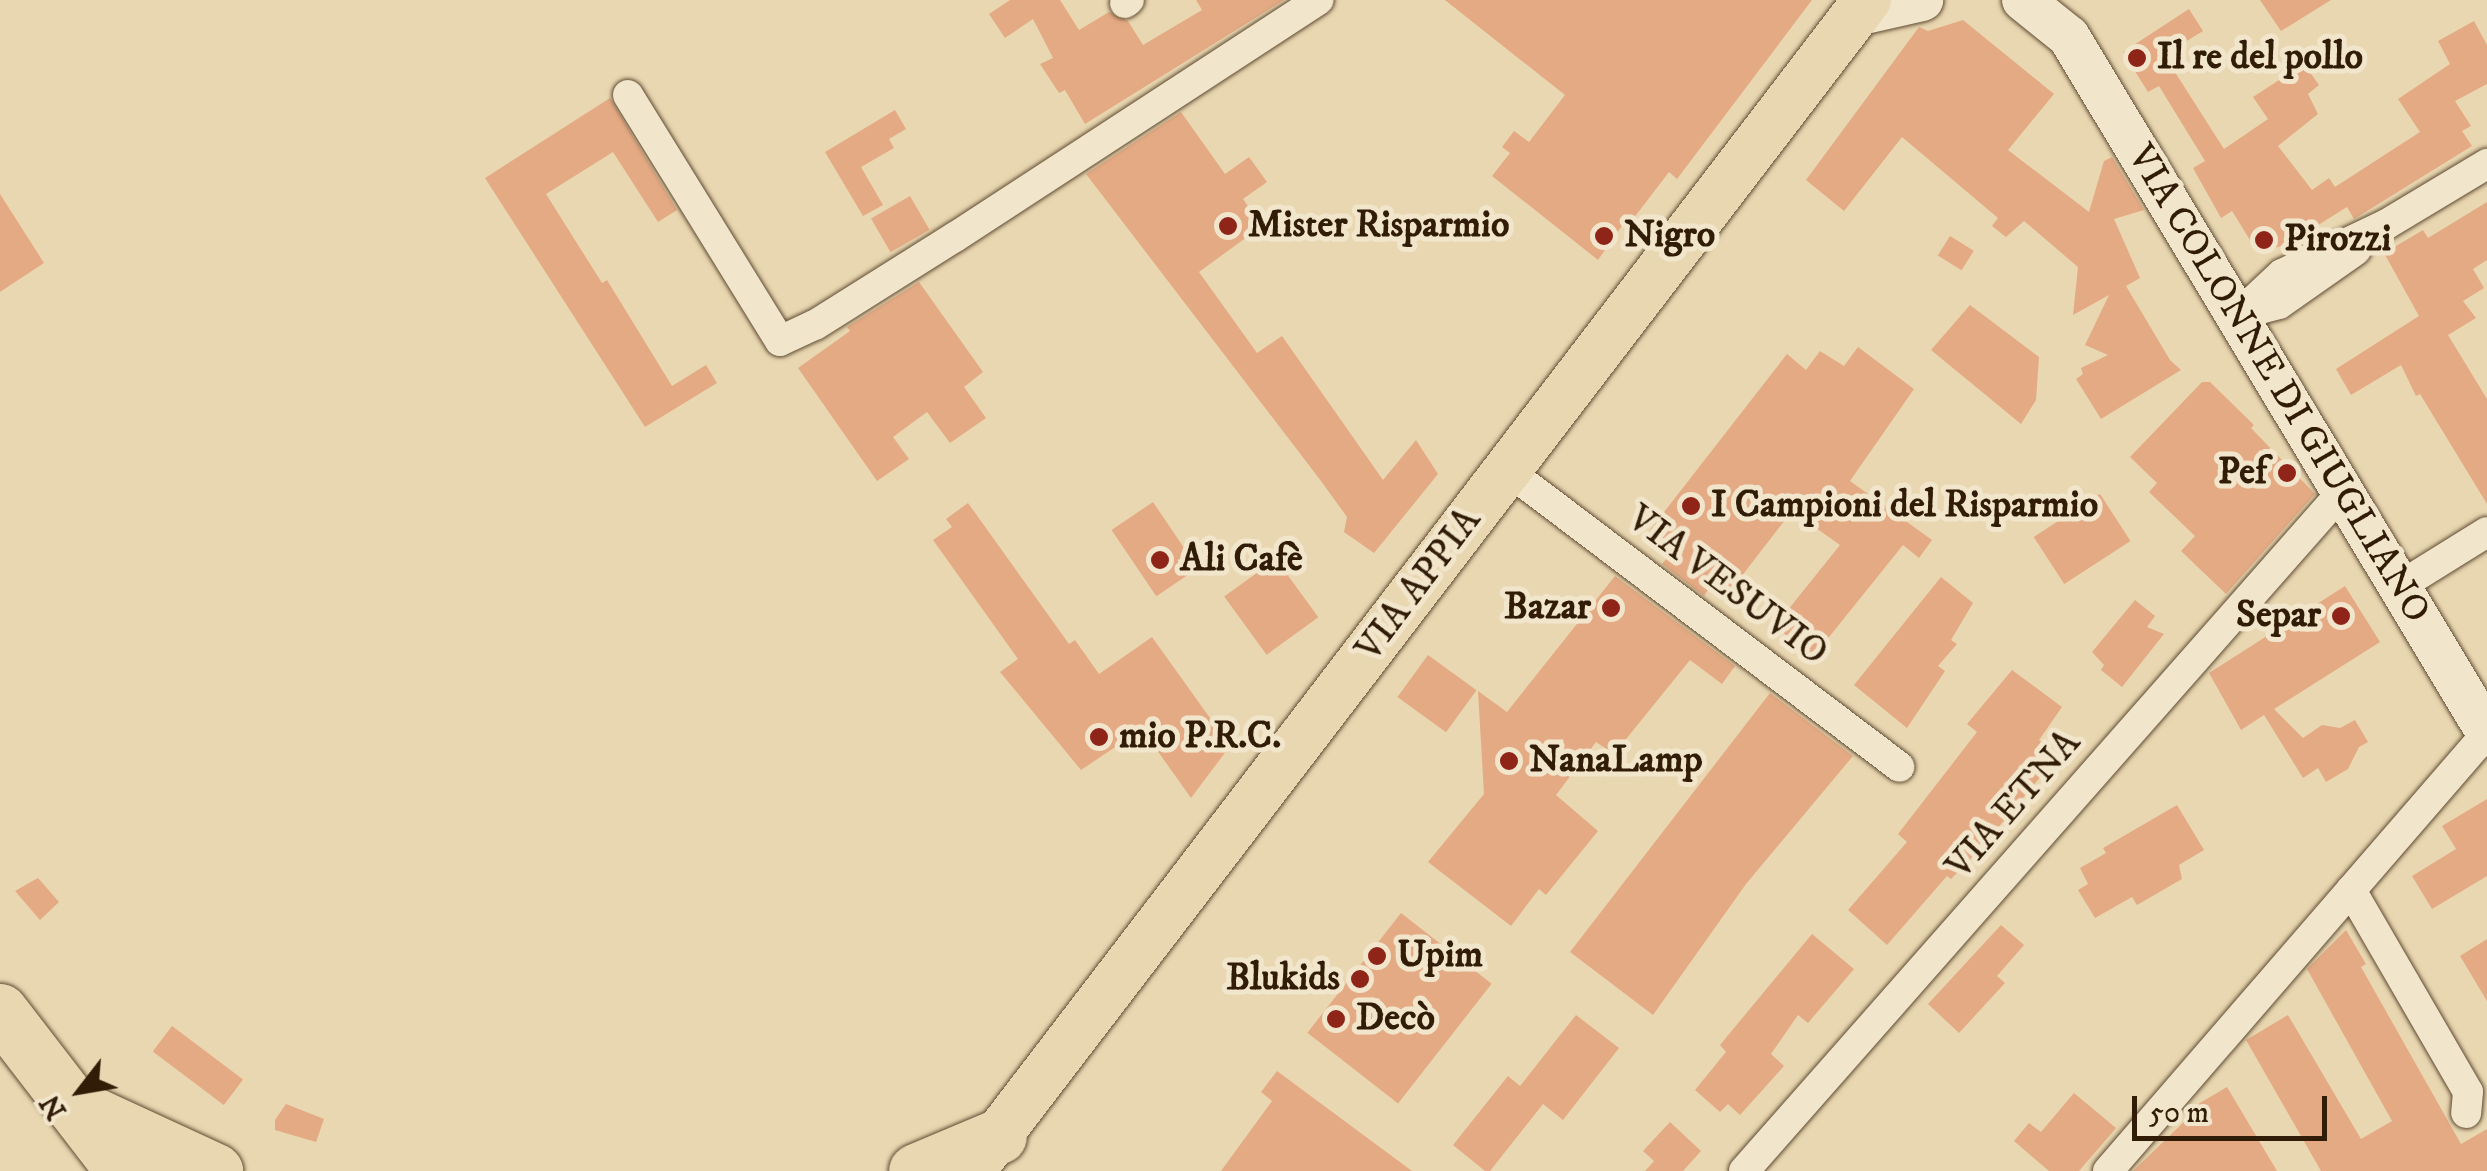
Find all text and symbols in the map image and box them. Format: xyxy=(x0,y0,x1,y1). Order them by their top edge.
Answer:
place label: Il re del pollo xyxy=(2157,35,2363,81)
marker: Il re del pollo xyxy=(2126,47,2148,69)
street label: VIA COLONNE DI GIUGLIANO xyxy=(2117,137,2439,631)
place label: Mister Risparmio xyxy=(1248,203,1509,249)
place label: Nigro xyxy=(1624,213,1715,259)
marker: Mister Risparmio xyxy=(1217,215,1239,237)
place label: Pirozzi xyxy=(2284,217,2391,263)
marker: Nigro xyxy=(1593,225,1615,247)
marker: Pirozzi xyxy=(2253,229,2275,251)
place label: Pef xyxy=(2218,450,2267,496)
marker: Pef xyxy=(2276,462,2298,484)
place label: I Campioni del Risparmio xyxy=(1711,483,2098,529)
marker: I Campioni del Risparmio xyxy=(1680,495,1702,517)
street label: VIA VESUVIO xyxy=(1618,496,1836,676)
street label: VIA APPIA xyxy=(1347,499,1491,671)
place label: Ali Cafè xyxy=(1180,537,1303,583)
marker: Ali Cafè xyxy=(1149,549,1171,571)
place label: Bazar xyxy=(1504,585,1591,631)
place label: Separ xyxy=(2236,593,2321,639)
marker: Bazar xyxy=(1600,597,1622,619)
marker: Separ xyxy=(2330,605,2352,627)
place label: mio P.R.C. xyxy=(1119,714,1281,760)
street label: VIA ETNA xyxy=(1937,721,2091,889)
marker: mio P.R.C. xyxy=(1088,726,1110,748)
place label: NanaLamp xyxy=(1529,738,1703,784)
marker: NanaLamp xyxy=(1498,750,1520,772)
place label: Upim xyxy=(1397,933,1483,979)
marker: Upim xyxy=(1366,945,1388,967)
place label: Blukids xyxy=(1226,956,1340,1002)
marker: Blukids xyxy=(1349,968,1371,990)
place label: Decò xyxy=(1356,996,1435,1042)
marker: Decò xyxy=(1325,1008,1347,1030)
north arrow xyxy=(30,1041,130,1141)
scale bar xyxy=(2137,1076,2332,1138)
text: N xyxy=(33,1088,75,1126)
text: 50 m xyxy=(2149,1095,2209,1132)

